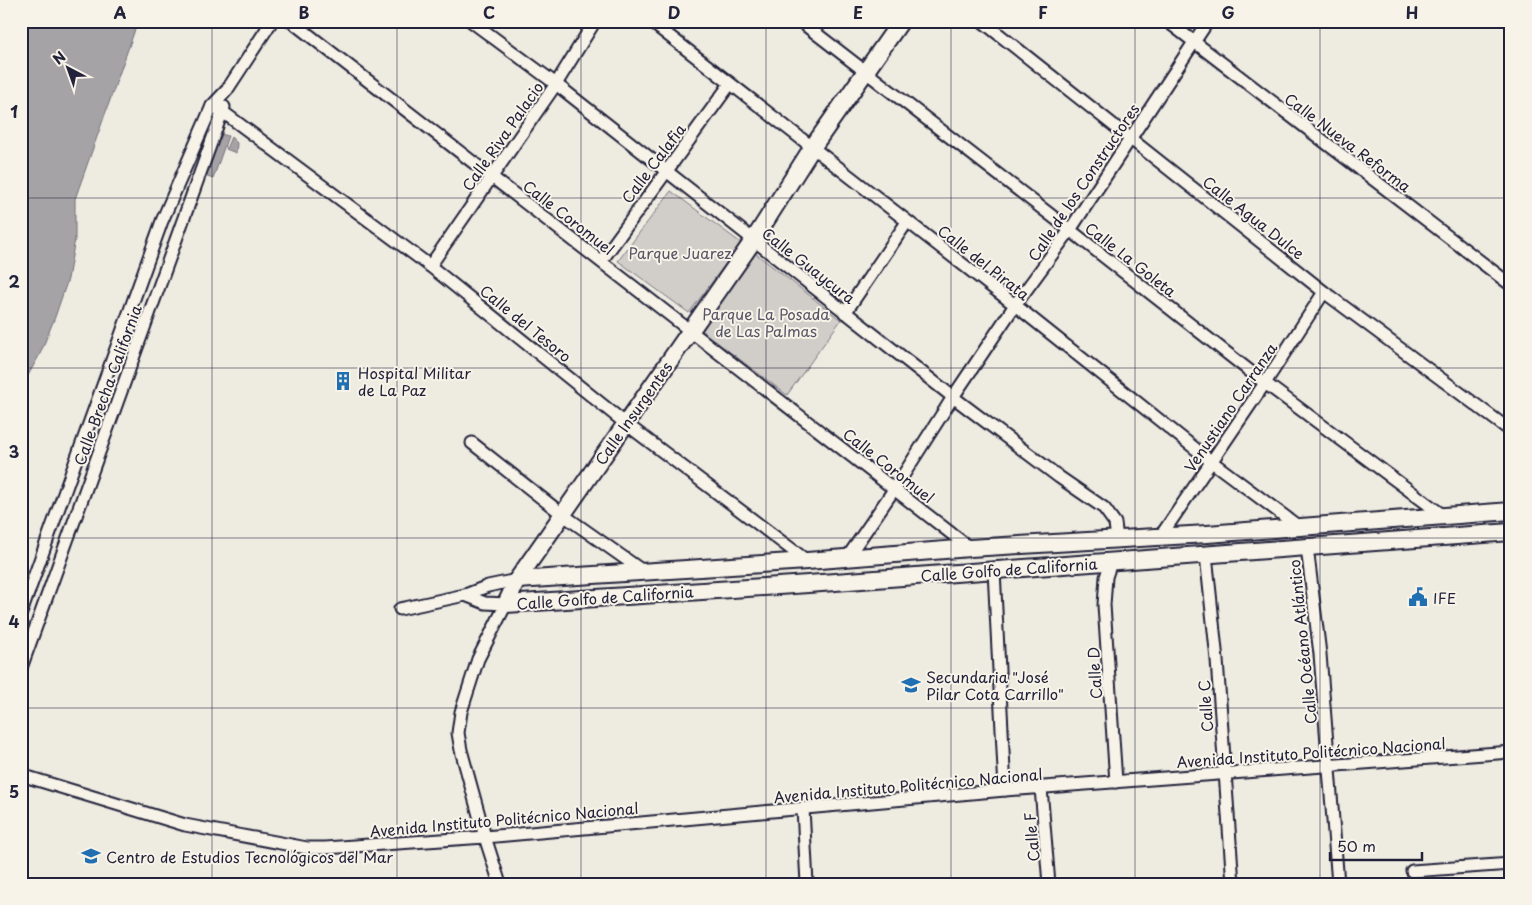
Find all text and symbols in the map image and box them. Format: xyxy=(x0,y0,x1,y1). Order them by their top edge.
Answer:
text: A xyxy=(114,0,127,24)
text: B xyxy=(299,0,310,24)
text: C xyxy=(483,0,495,24)
text: D xyxy=(668,0,680,24)
text: E xyxy=(853,0,863,24)
text: F xyxy=(1038,0,1048,24)
text: G xyxy=(1221,0,1235,24)
text: H xyxy=(1406,0,1418,24)
north arrow xyxy=(42,42,92,92)
text: N xyxy=(48,46,70,69)
street label: Calle Riva Palacio xyxy=(456,77,548,195)
street label: Calle Nueva Reforma xyxy=(1280,87,1416,198)
street label: Calle de los Constructores xyxy=(1022,98,1145,265)
text: 1 xyxy=(10,99,18,123)
street label: Calle Calafia xyxy=(615,118,691,208)
street label: Calle Agua Dulce xyxy=(1198,170,1310,264)
street label: Calle Coromuel xyxy=(518,174,620,260)
street label: Calle La Goleta xyxy=(1080,216,1182,302)
street label: Calle del Pirata xyxy=(933,219,1035,306)
street label: Calle Guaycura xyxy=(757,221,861,309)
park label: Parque Juarez xyxy=(629,241,731,264)
text: 2 xyxy=(8,269,20,293)
street label: Calle del Tesoro xyxy=(475,279,577,367)
street label: Calle Brecha California xyxy=(67,301,147,468)
park label: Parque La Posada de Las Palmas xyxy=(702,302,830,342)
street label: Venustiano Carranza xyxy=(1178,337,1282,476)
street label: Calle Insurgentes xyxy=(589,357,677,469)
place label: Hospital Militar de La Paz xyxy=(358,361,471,401)
building icon: Hospital Militar de La Paz xyxy=(332,370,354,392)
street label: Calle Coromuel xyxy=(838,422,940,508)
text: 3 xyxy=(9,439,19,463)
street label: Calle Golfo de California xyxy=(920,551,1099,587)
street label: Calle Océano Atlántico xyxy=(1282,559,1322,725)
street label: Calle Golfo de California xyxy=(516,579,695,615)
public building icon: IFE xyxy=(1407,586,1429,608)
place label: IFE xyxy=(1433,586,1456,609)
text: 4 xyxy=(9,609,20,633)
street label: Calle D xyxy=(1081,646,1107,700)
place label: Secundaria "José Pilar Cota Carrillo" xyxy=(926,665,1064,705)
school or university icon: Secundaria "José Pilar Cota Carrillo" xyxy=(900,674,922,696)
street label: Calle C xyxy=(1192,679,1218,733)
street label: Avenida Instituto Politécnico Nacional xyxy=(1176,731,1446,773)
street label: Avenida Instituto Politécnico Nacional xyxy=(773,762,1043,808)
text: 5 xyxy=(9,779,19,803)
street label: Avenida Instituto Politécnico Nacional xyxy=(369,796,639,842)
street label: Calle F xyxy=(1017,811,1045,863)
scale bar xyxy=(1330,830,1422,862)
text: 50 m xyxy=(1337,834,1376,857)
school or university icon: Centro de Estudios Tecnológicos del Mar xyxy=(80,845,102,867)
place label: Centro de Estudios Tecnológicos del Mar xyxy=(106,845,393,868)

